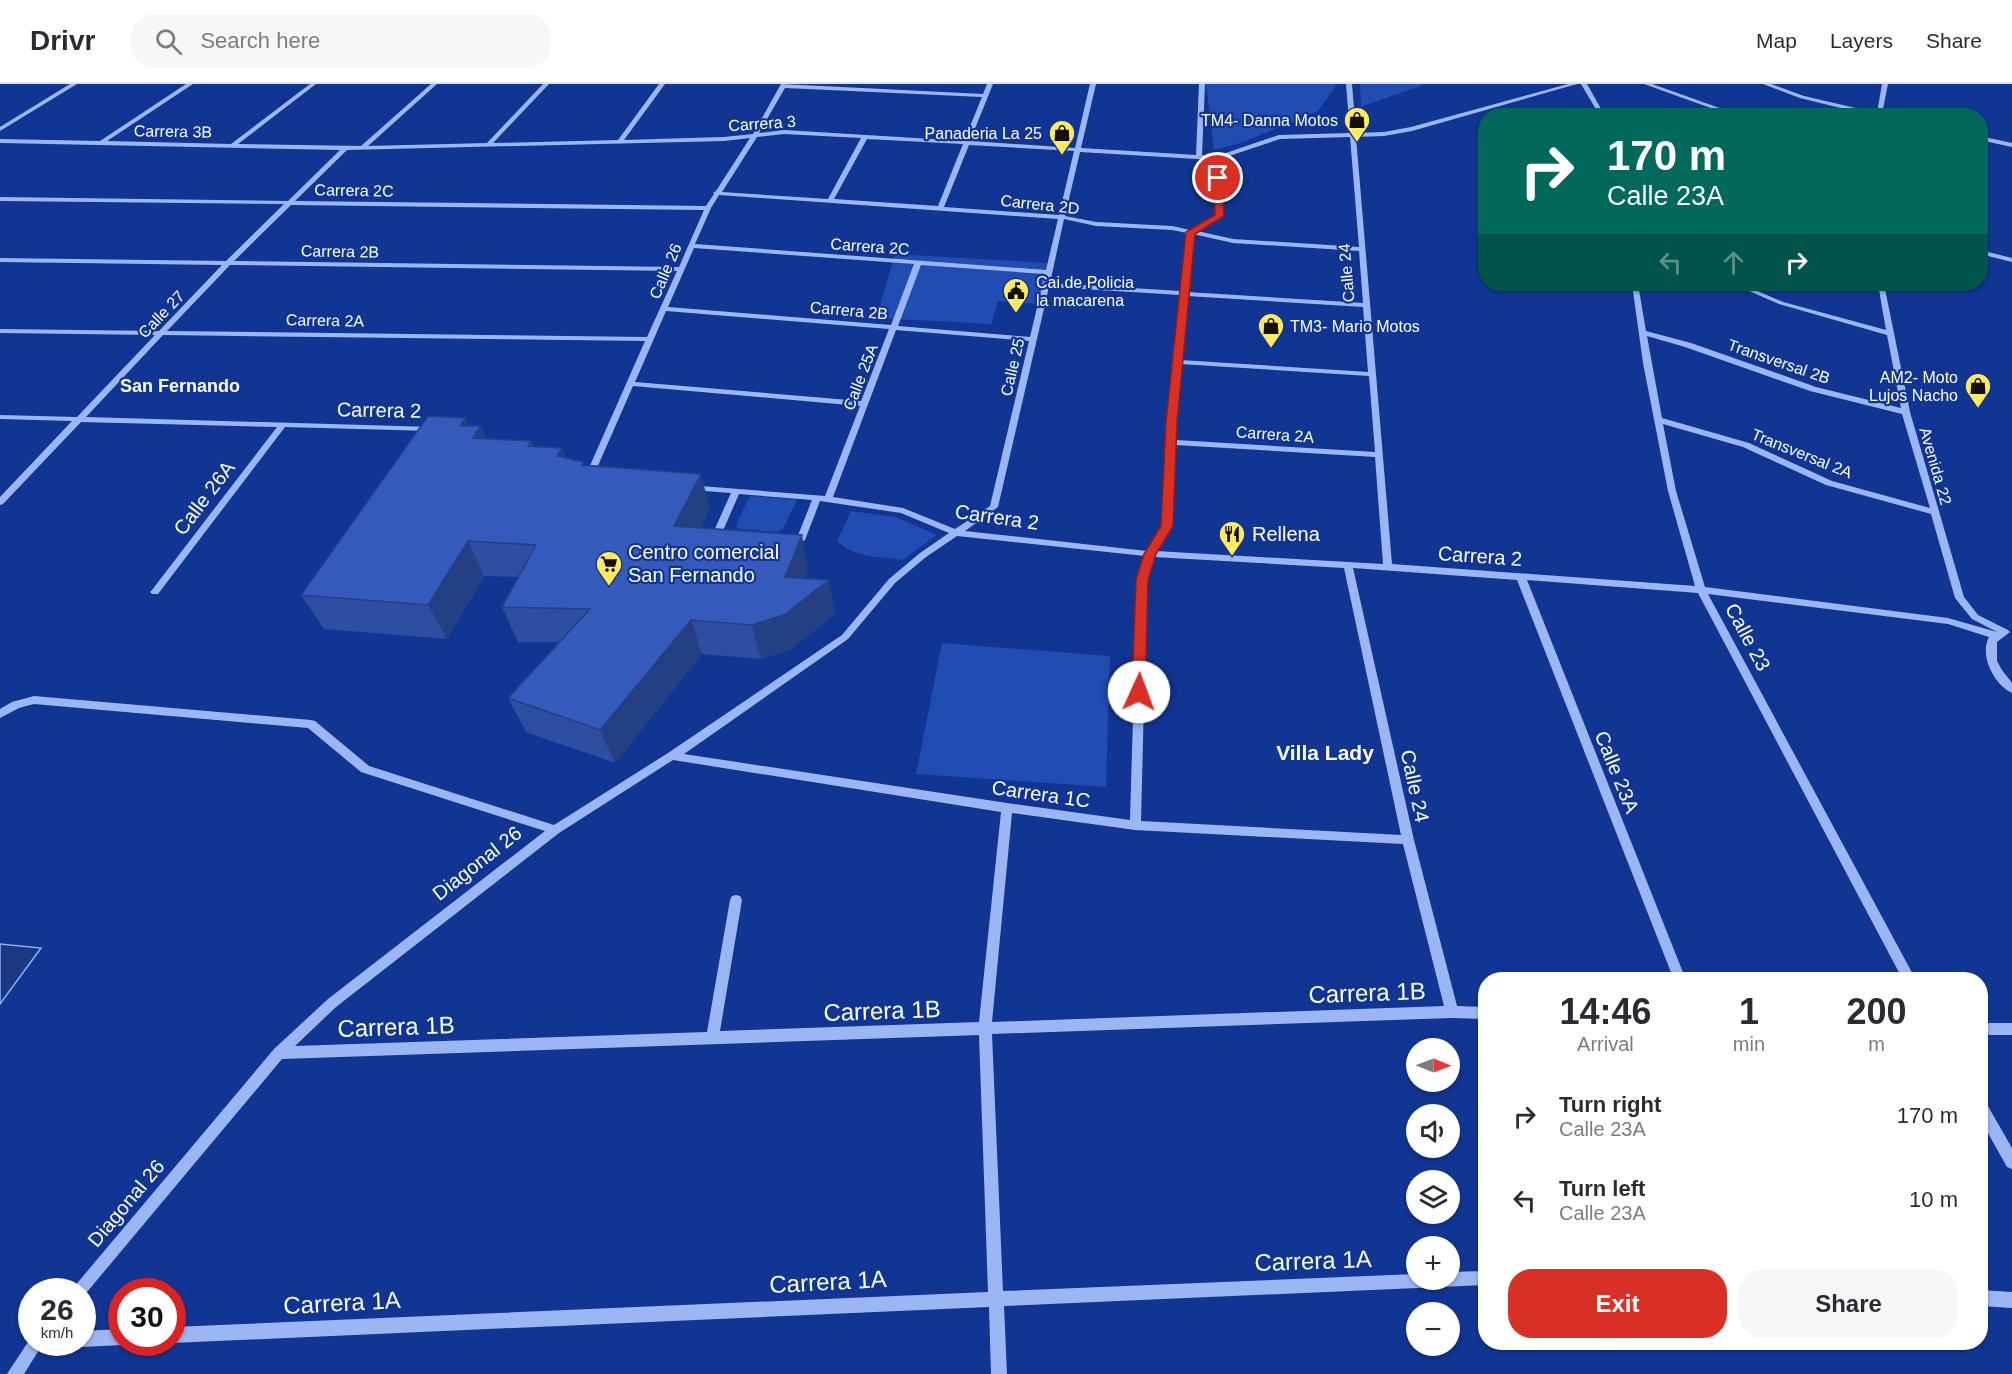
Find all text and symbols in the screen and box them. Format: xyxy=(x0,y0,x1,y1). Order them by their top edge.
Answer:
search box xyxy=(131,14,551,68)
text: Drivr xyxy=(30,25,95,56)
icon: search xyxy=(152,25,185,58)
text: Search here xyxy=(200,28,320,53)
text: Map xyxy=(1756,29,1797,52)
text: Layers xyxy=(1830,29,1893,52)
text: Share xyxy=(1926,29,1982,52)
shop icon: TM4- Danna Motos xyxy=(1342,105,1372,143)
place label: TM4- Danna Motos xyxy=(1201,112,1338,129)
street label: Carrera 3 xyxy=(728,113,796,134)
shop icon: Panaderia La 25 xyxy=(1047,118,1077,156)
street label: Carrera 3B xyxy=(134,122,212,141)
place label: Panaderia La 25 xyxy=(925,125,1042,142)
icon: right xyxy=(1508,132,1586,210)
text: 170 m xyxy=(1607,132,1726,179)
pin xyxy=(1192,152,1243,203)
icon: arrive xyxy=(1201,161,1234,194)
street label: Carrera 2C xyxy=(314,181,394,200)
text: Calle 23A xyxy=(1607,181,1724,211)
street label: Carrera 2D xyxy=(1000,192,1080,217)
street label: Carrera 2C xyxy=(830,235,910,258)
street label: Calle 26 xyxy=(646,241,685,302)
street label: Carrera 2B xyxy=(301,242,379,261)
street label: Calle 24 xyxy=(1335,243,1358,303)
icon: left xyxy=(1654,246,1687,279)
icon: ahead xyxy=(1717,246,1750,279)
icon: right xyxy=(1780,246,1813,279)
place label: Cai de Policia la macarena xyxy=(1036,274,1134,309)
public building icon: Cai de Policia la macarena xyxy=(1001,276,1031,314)
street label: Calle 27 xyxy=(135,287,188,341)
street label: Carrera 2B xyxy=(809,299,889,322)
street label: Carrera 2A xyxy=(286,311,365,330)
shop icon: TM3- Mario Motos xyxy=(1256,311,1286,349)
place label: TM3- Mario Motos xyxy=(1290,318,1420,335)
street label: Transversal 2B xyxy=(1725,336,1832,387)
street label: Calle 25 xyxy=(998,337,1027,398)
street label: Calle 25A xyxy=(840,341,881,413)
place label: AM2- Moto Lujos Nacho xyxy=(1869,369,1958,404)
shop icon: AM2- Moto Lujos Nacho xyxy=(1963,371,1993,409)
district label: San Fernando xyxy=(120,376,240,396)
street label: Carrera 2 xyxy=(337,398,421,422)
street label: Carrera 2A xyxy=(1235,423,1315,446)
street label: Avenida 22 xyxy=(1916,425,1955,507)
street label: Transversal 2A xyxy=(1749,426,1855,482)
street label: Calle 26A xyxy=(169,456,239,539)
street label: Carrera 2 xyxy=(954,500,1040,534)
restaurant icon: Rellena xyxy=(1217,519,1247,557)
place label: Rellena xyxy=(1252,523,1321,545)
place label: Centro comercial San Fernando xyxy=(628,541,779,586)
street label: Carrera 2 xyxy=(1437,542,1523,570)
supermarket icon: Centro comercial San Fernando xyxy=(594,549,624,587)
street label: Calle 23 xyxy=(1721,599,1775,675)
position arrow xyxy=(1107,660,1171,724)
street label: Calle 23A xyxy=(1591,728,1644,817)
district label: Villa Lady xyxy=(1276,741,1374,764)
street label: Calle 24 xyxy=(1397,748,1433,824)
street label: Carrera 1C xyxy=(990,776,1092,812)
street label: Diagonal 26 xyxy=(428,821,526,905)
street label: Carrera 1B xyxy=(1308,977,1426,1008)
text: 14:46 xyxy=(1559,991,1651,1032)
text: 1 xyxy=(1739,991,1759,1032)
text: 200 xyxy=(1846,991,1907,1032)
street label: Carrera 1B xyxy=(823,995,941,1026)
street label: Carrera 1B xyxy=(337,1011,455,1042)
text: Arrival xyxy=(1577,1033,1634,1055)
text: min xyxy=(1733,1033,1765,1055)
text: m xyxy=(1868,1033,1885,1055)
north arrow xyxy=(1406,1038,1460,1092)
map controls xyxy=(1406,1038,1460,1356)
text: Turn right xyxy=(1559,1092,1661,1117)
icon: right xyxy=(1508,1100,1541,1133)
text: 170 m xyxy=(1897,1103,1958,1128)
button: sound xyxy=(1406,1104,1460,1158)
text: Calle 23A xyxy=(1559,1118,1646,1140)
street label: Diagonal 26 xyxy=(83,1155,169,1251)
button: layers xyxy=(1406,1170,1460,1224)
text: Turn left xyxy=(1559,1176,1645,1201)
icon: left xyxy=(1508,1184,1541,1217)
text: 10 m xyxy=(1909,1187,1958,1212)
text: Calle 23A xyxy=(1559,1202,1646,1224)
button: + xyxy=(1406,1236,1460,1290)
street label: Carrera 1A xyxy=(1254,1245,1372,1276)
street label: Carrera 1A xyxy=(769,1265,887,1298)
button: Exit xyxy=(1508,1269,1727,1338)
button: Share xyxy=(1739,1269,1958,1338)
speed limit sign: 30 xyxy=(108,1278,186,1356)
street label: Carrera 1A xyxy=(283,1286,401,1319)
text: 26 xyxy=(40,1293,74,1326)
button: − xyxy=(1406,1302,1460,1356)
text: km/h xyxy=(41,1324,73,1341)

